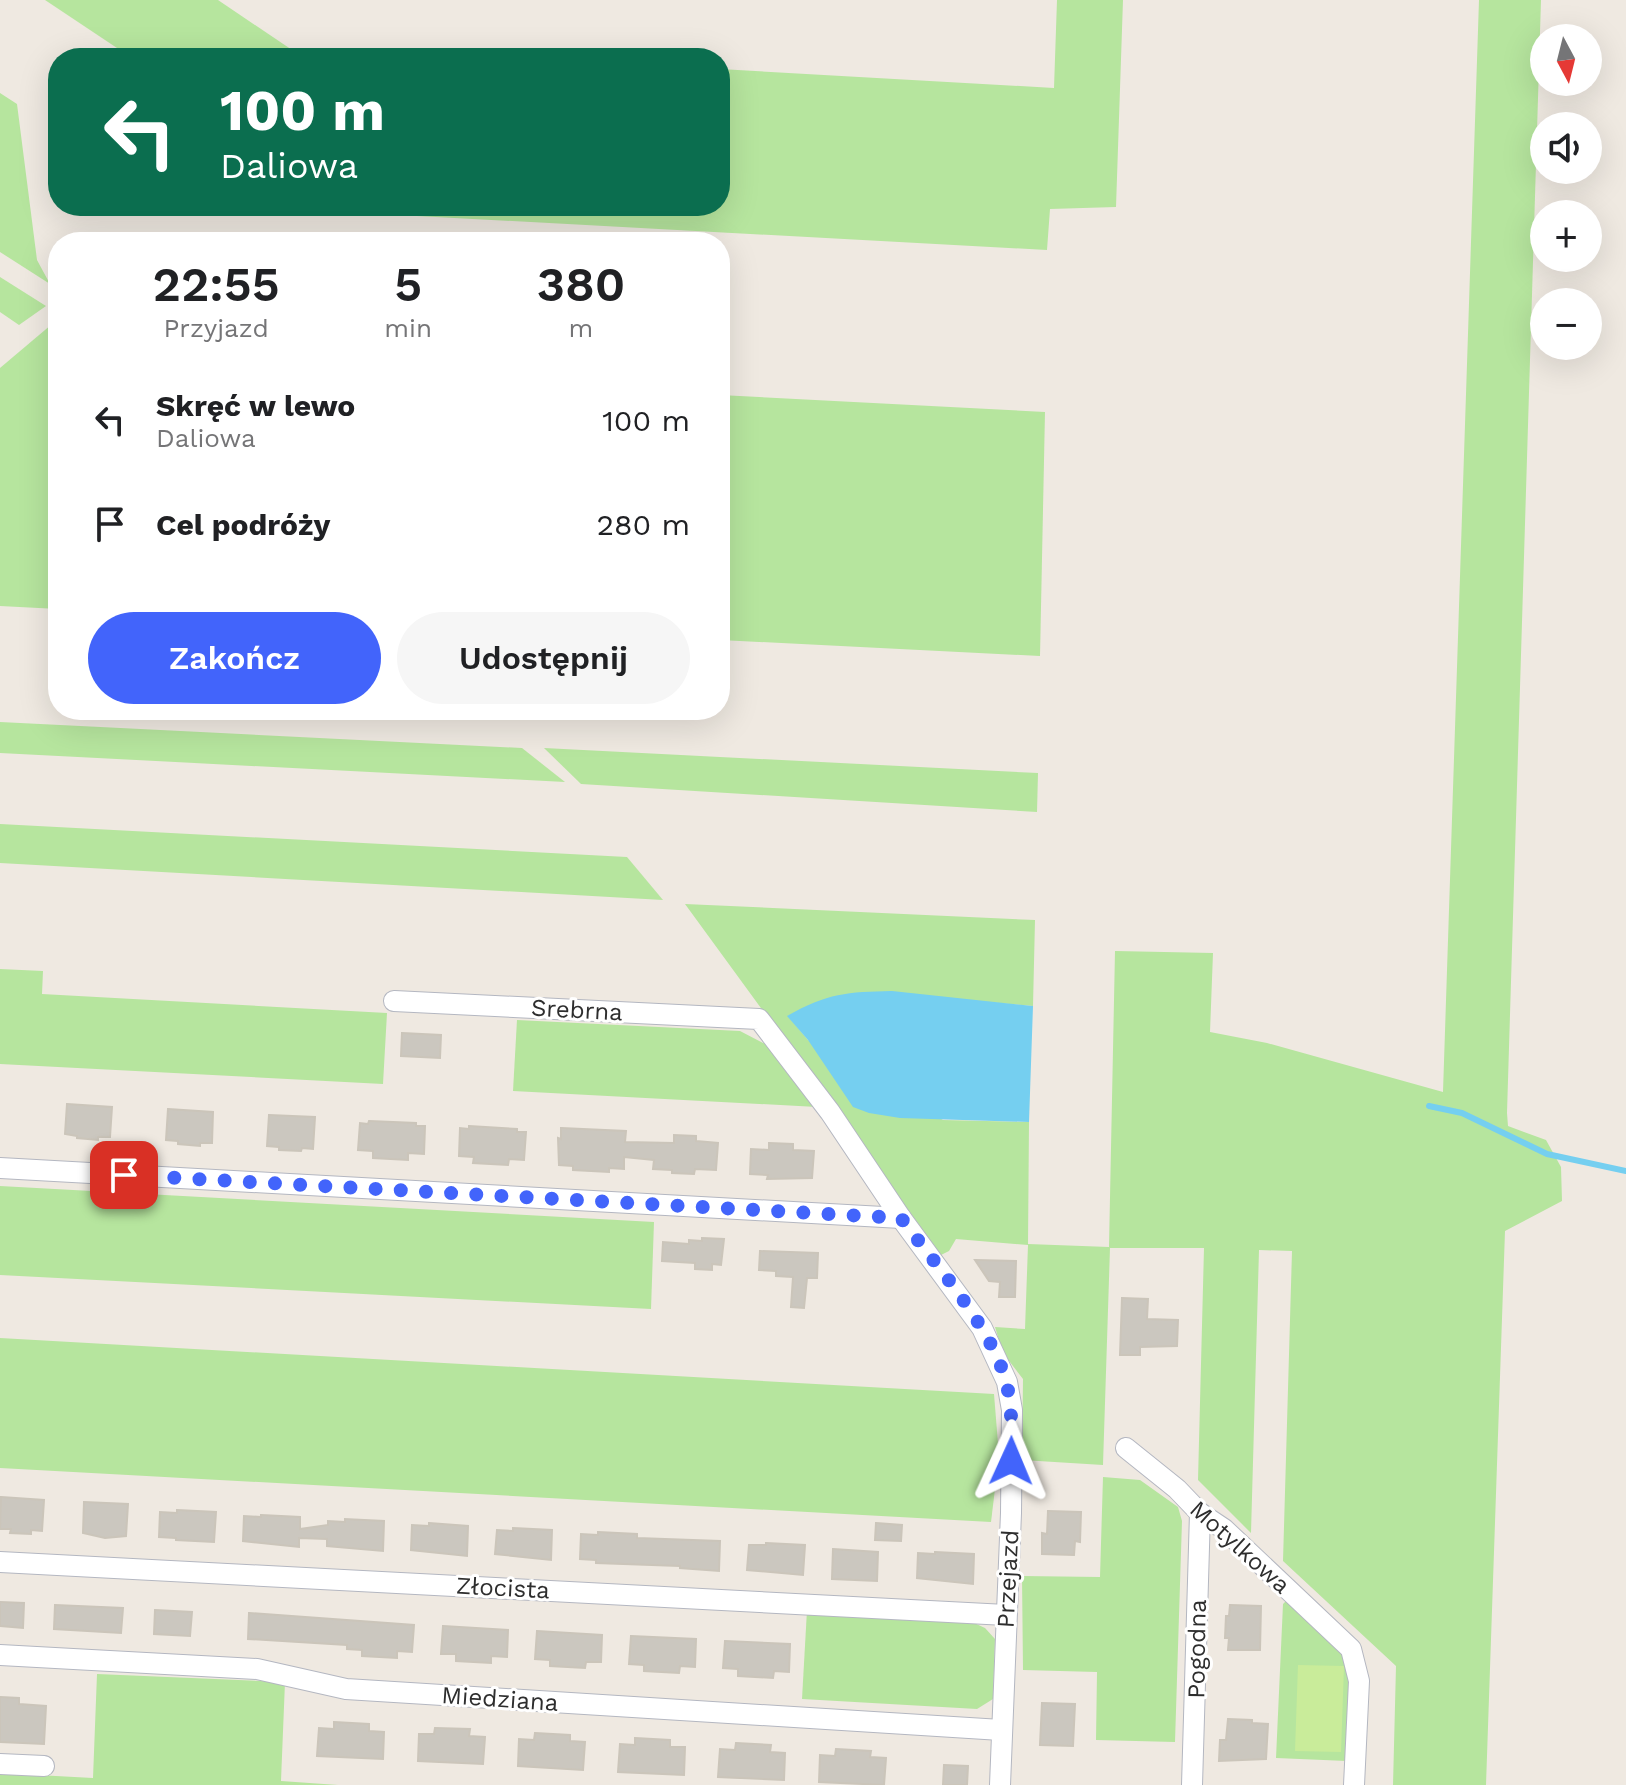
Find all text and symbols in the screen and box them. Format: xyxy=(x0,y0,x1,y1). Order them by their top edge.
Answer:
north arrow xyxy=(1530,24,1602,96)
map controls xyxy=(1530,24,1602,360)
text: 100 m xyxy=(220,78,385,144)
icon: left xyxy=(88,80,192,184)
button: sound xyxy=(1530,112,1602,184)
text: Daliowa xyxy=(220,145,358,187)
button: + xyxy=(1530,200,1602,272)
text: 22:55 xyxy=(153,256,280,313)
text: 5 xyxy=(394,256,422,313)
text: 380 xyxy=(537,256,625,313)
button: − xyxy=(1530,288,1602,360)
text: Przyjazd xyxy=(163,313,269,343)
text: min xyxy=(384,313,432,343)
text: m xyxy=(569,313,593,343)
text: Skręć w lewo xyxy=(156,388,355,423)
icon: left xyxy=(88,398,132,442)
text: 100 m xyxy=(602,403,690,438)
text: Daliowa xyxy=(156,423,256,453)
icon: arrive xyxy=(88,502,132,546)
text: Cel podróży xyxy=(156,507,330,542)
text: 280 m xyxy=(597,507,690,542)
button: Zakończ xyxy=(88,612,381,704)
button: Udostępnij xyxy=(397,612,690,704)
street label: Srebrna xyxy=(530,994,624,1026)
pin xyxy=(90,1141,158,1209)
icon: arrive xyxy=(102,1153,146,1197)
position arrow xyxy=(969,1419,1053,1503)
street label: Motylkowa xyxy=(1184,1495,1296,1599)
street label: Przejazd xyxy=(991,1529,1025,1629)
street label: Złocista xyxy=(455,1572,551,1604)
street label: Pogodna xyxy=(1182,1599,1212,1699)
street label: Miedziana xyxy=(441,1681,559,1717)

